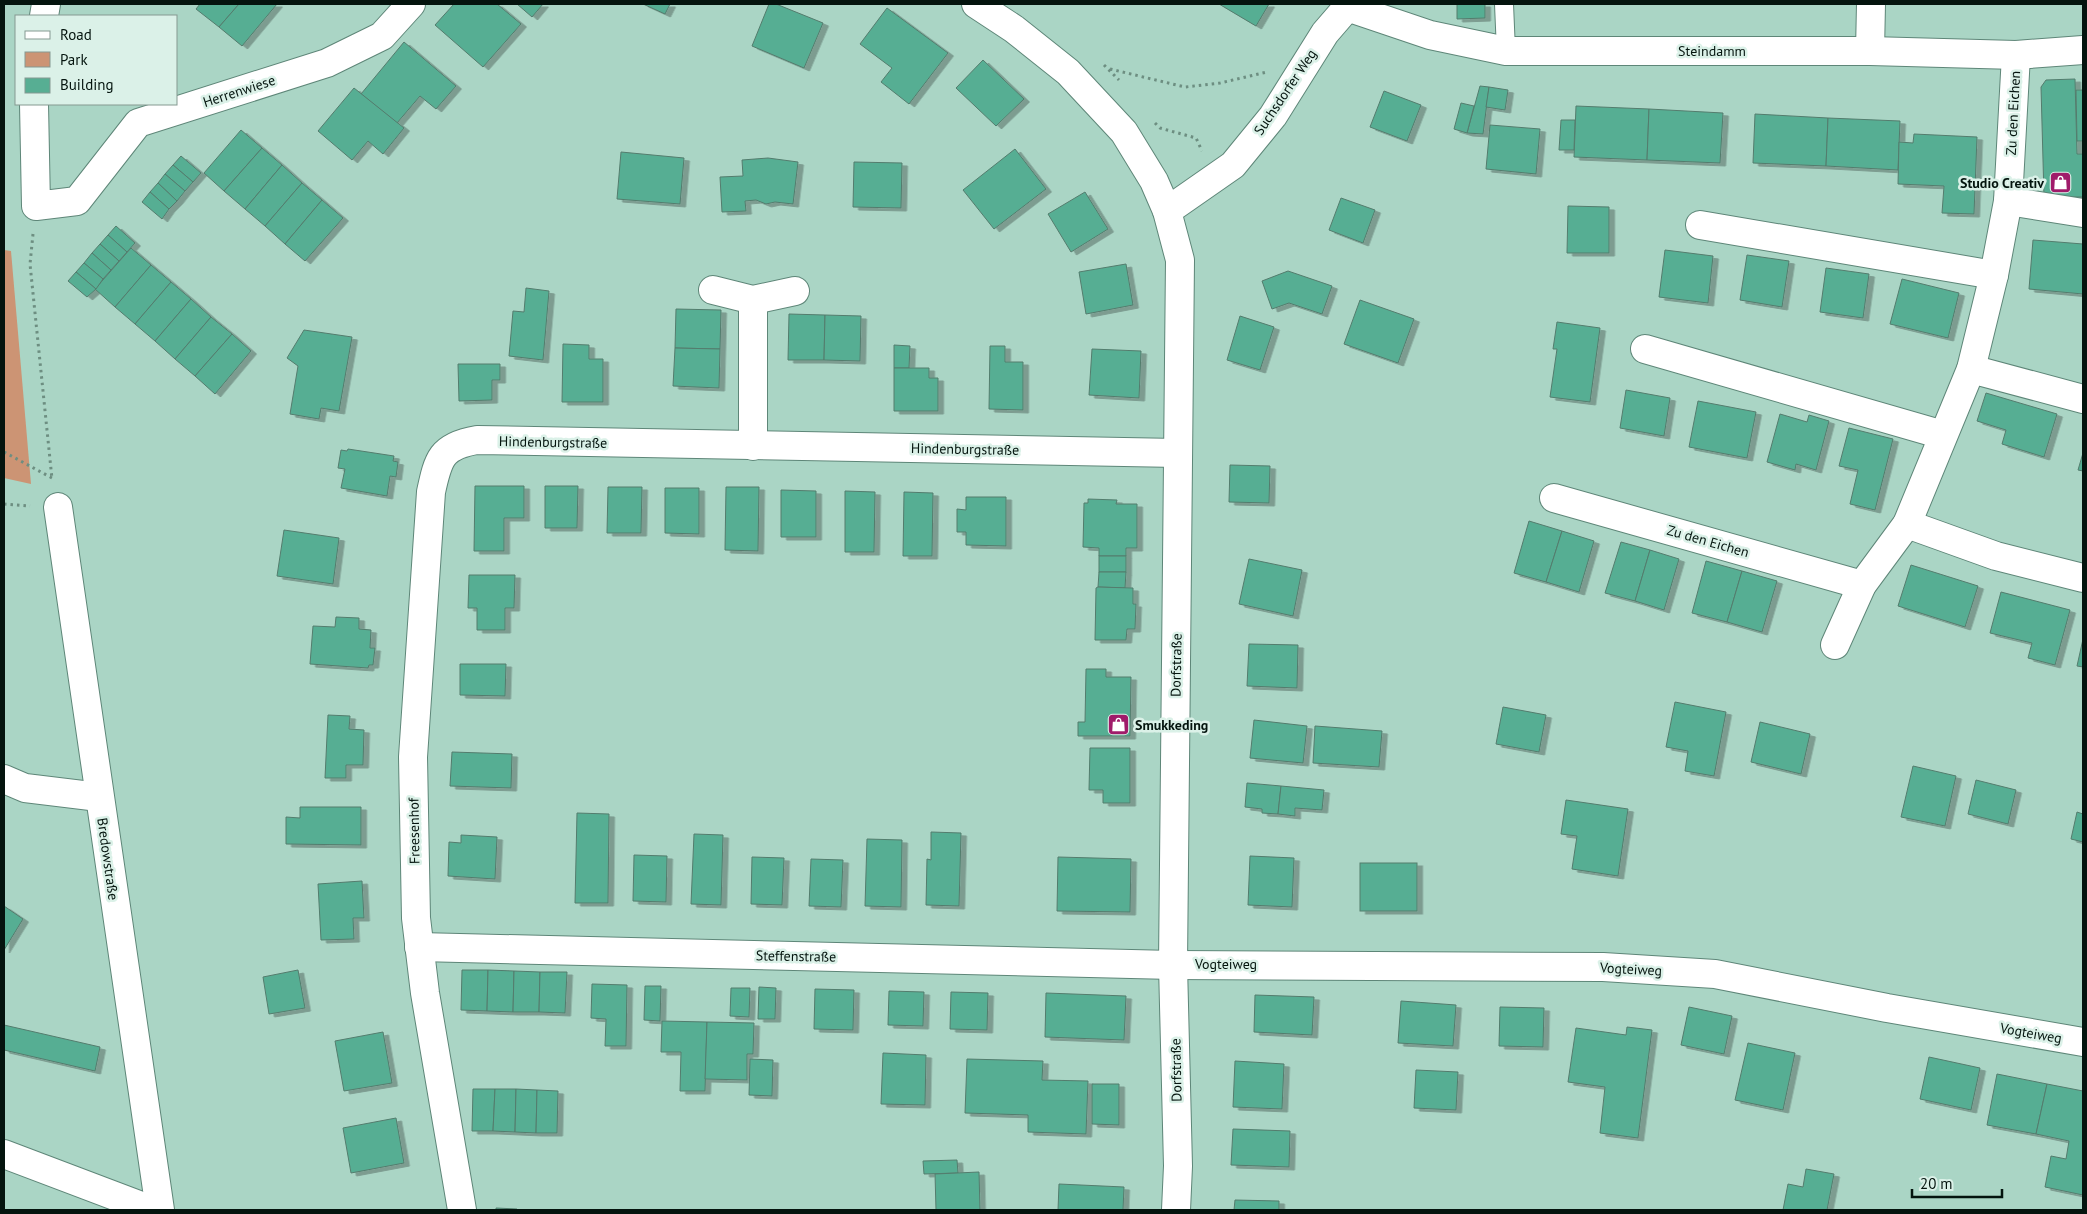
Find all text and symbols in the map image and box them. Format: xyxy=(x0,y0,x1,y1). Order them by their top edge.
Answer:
legend xyxy=(15,15,178,105)
text: Road xyxy=(60,25,92,44)
street label: Steindamm xyxy=(1678,42,1746,60)
street label: Suchsdorfer Weg xyxy=(1250,46,1320,138)
text: Park xyxy=(60,50,88,69)
street label: Zu den Eichen xyxy=(2002,70,2024,156)
street label: Herrenwiese xyxy=(201,71,277,111)
text: Building xyxy=(60,75,114,94)
shop icon: Studio Creativ xyxy=(2048,171,2072,195)
place label: Studio Creativ xyxy=(1960,174,2044,192)
street label: Hindenburgstraße xyxy=(499,432,607,452)
street label: Hindenburgstraße xyxy=(911,439,1019,459)
street label: Zu den Eichen xyxy=(1665,521,1751,561)
street label: Dorfstraße xyxy=(1166,633,1186,697)
shop icon: Smukkeding xyxy=(1107,713,1131,737)
place label: Smukkeding xyxy=(1135,716,1208,734)
street label: Freesenhof xyxy=(404,797,424,864)
street label: Bredowstraße xyxy=(93,817,123,901)
street label: Steffenstraße xyxy=(756,946,836,966)
street label: Vogteiweg xyxy=(1194,955,1257,973)
street label: Vogteiweg xyxy=(1598,958,1663,980)
street label: Vogteiweg xyxy=(1998,1019,2063,1047)
street label: Dorfstraße xyxy=(1166,1038,1186,1102)
scale bar xyxy=(1912,1166,2002,1198)
text: 20 m xyxy=(1920,1174,1953,1193)

